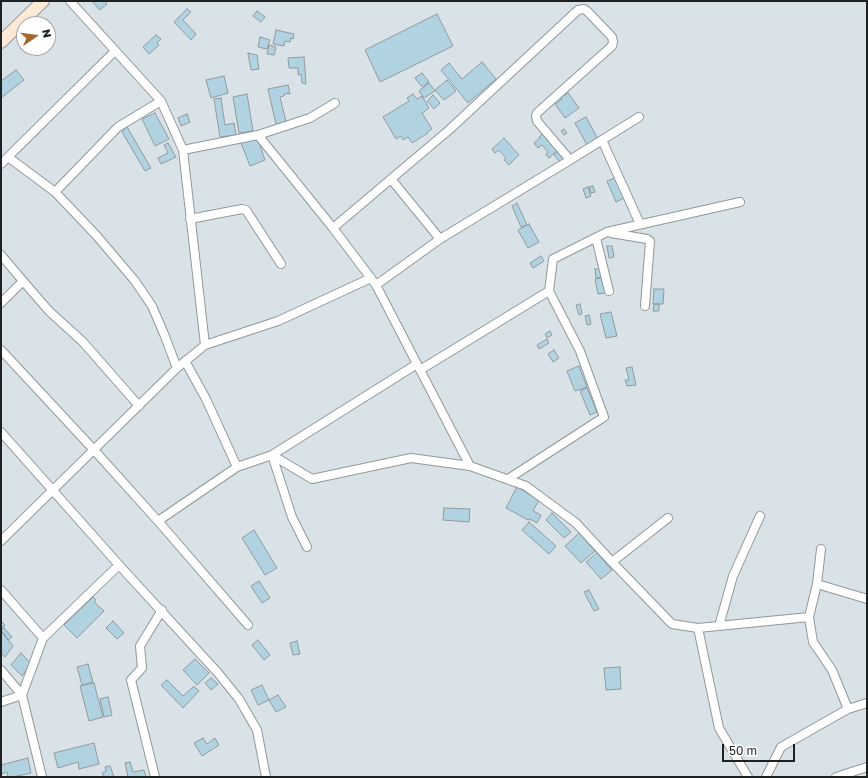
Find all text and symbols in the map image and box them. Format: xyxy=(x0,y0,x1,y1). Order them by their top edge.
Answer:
north arrow xyxy=(16,16,56,56)
text: N xyxy=(40,28,54,39)
scale bar xyxy=(724,736,797,762)
text: 50 m xyxy=(729,743,757,758)

